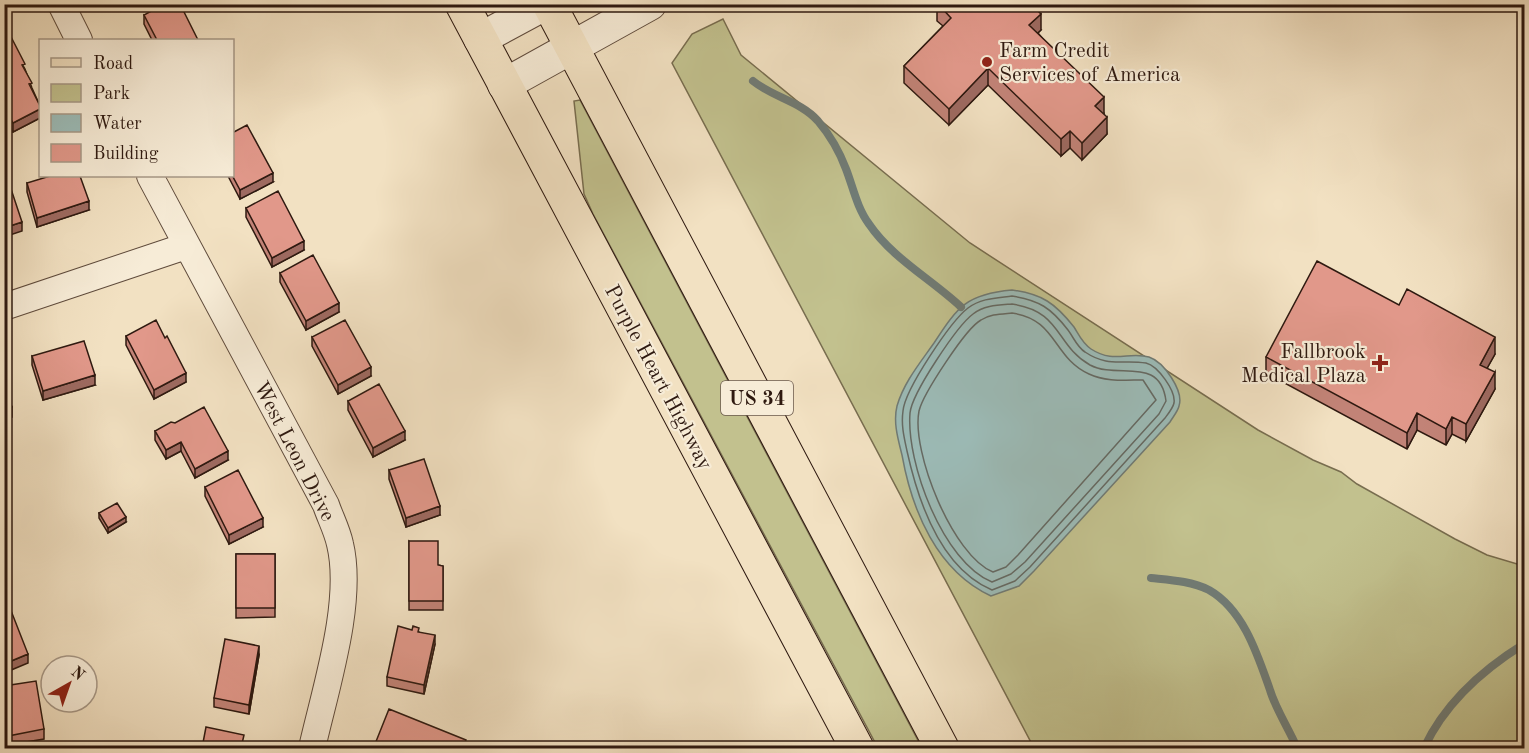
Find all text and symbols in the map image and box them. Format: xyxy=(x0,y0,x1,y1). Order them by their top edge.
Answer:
legend xyxy=(39,39,234,177)
place label: Farm Credit Services of America xyxy=(999,41,1180,86)
text: Road xyxy=(93,55,133,73)
marker: Farm Credit Services of America xyxy=(980,55,994,69)
text: Park xyxy=(93,85,130,103)
text: Water xyxy=(93,115,142,133)
text: Building xyxy=(93,145,159,163)
street label: Purple Heart Highway xyxy=(600,282,715,474)
place label: Fallbrook Medical Plaza xyxy=(1241,342,1366,387)
marker: Fallbrook Medical Plaza xyxy=(1371,354,1389,372)
street label: West Leon Drive xyxy=(249,378,338,525)
road number: US 34 xyxy=(721,381,793,415)
north arrow xyxy=(39,654,99,714)
text: N xyxy=(68,664,88,685)

